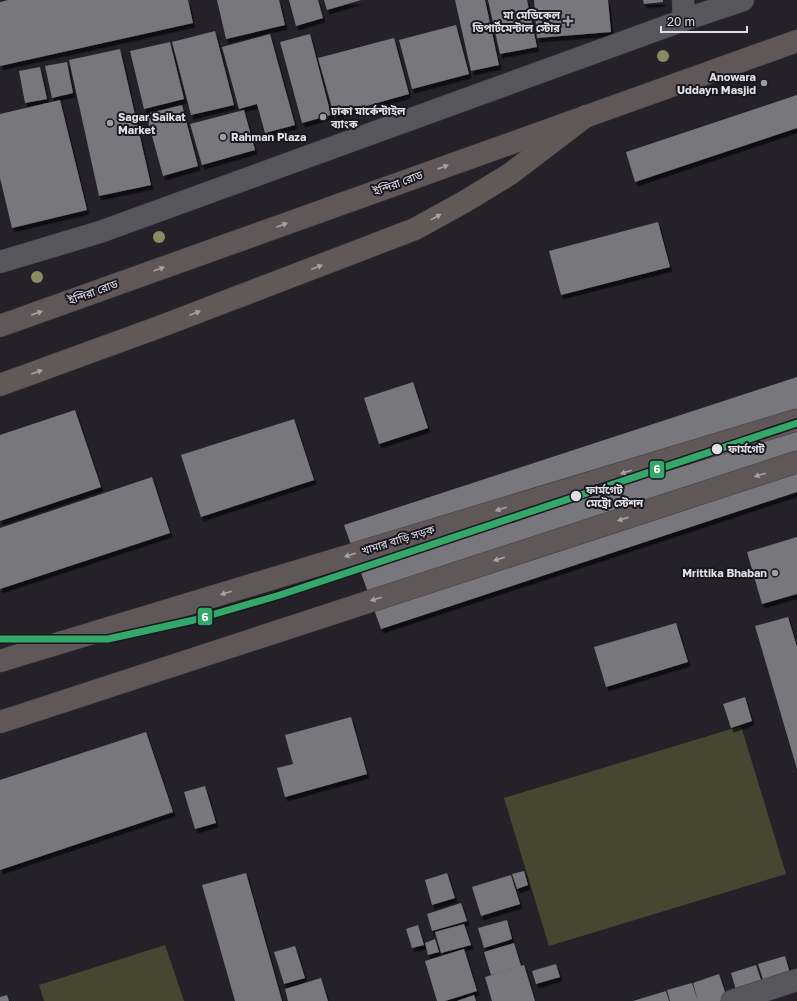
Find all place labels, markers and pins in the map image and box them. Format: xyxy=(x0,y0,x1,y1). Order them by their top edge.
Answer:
place label: মা মেডিকেল ডিপার্টমেন্টাল স্টোর xyxy=(471,8,561,34)
marker: মা মেডিকেল ডিপার্টমেন্টাল স্টোর xyxy=(563,16,573,26)
place label: Anowara Uddayn Masjid xyxy=(677,70,756,96)
marker: Anowara Uddayn Masjid xyxy=(759,78,769,88)
place label: ঢাকা মার্কেন্টাইল ব্যাংক xyxy=(330,104,406,130)
place label: Sagar Saikat Market xyxy=(118,110,186,136)
marker: ঢাকা মার্কেন্টাইল ব্যাংক xyxy=(318,112,328,122)
marker: Sagar Saikat Market xyxy=(105,118,115,128)
place label: Rahman Plaza xyxy=(231,130,306,143)
marker: Rahman Plaza xyxy=(218,132,228,142)
marker: ফার্মগেট xyxy=(710,442,724,456)
place label: ফার্মগেট xyxy=(727,442,765,455)
place label: ফার্মগেট মেট্রো স্টেশন xyxy=(585,483,643,509)
marker: ফার্মগেট মেট্রো স্টেশন xyxy=(569,489,583,503)
place label: Mrittika Bhaban xyxy=(682,566,767,579)
marker: Mrittika Bhaban xyxy=(770,568,780,578)

